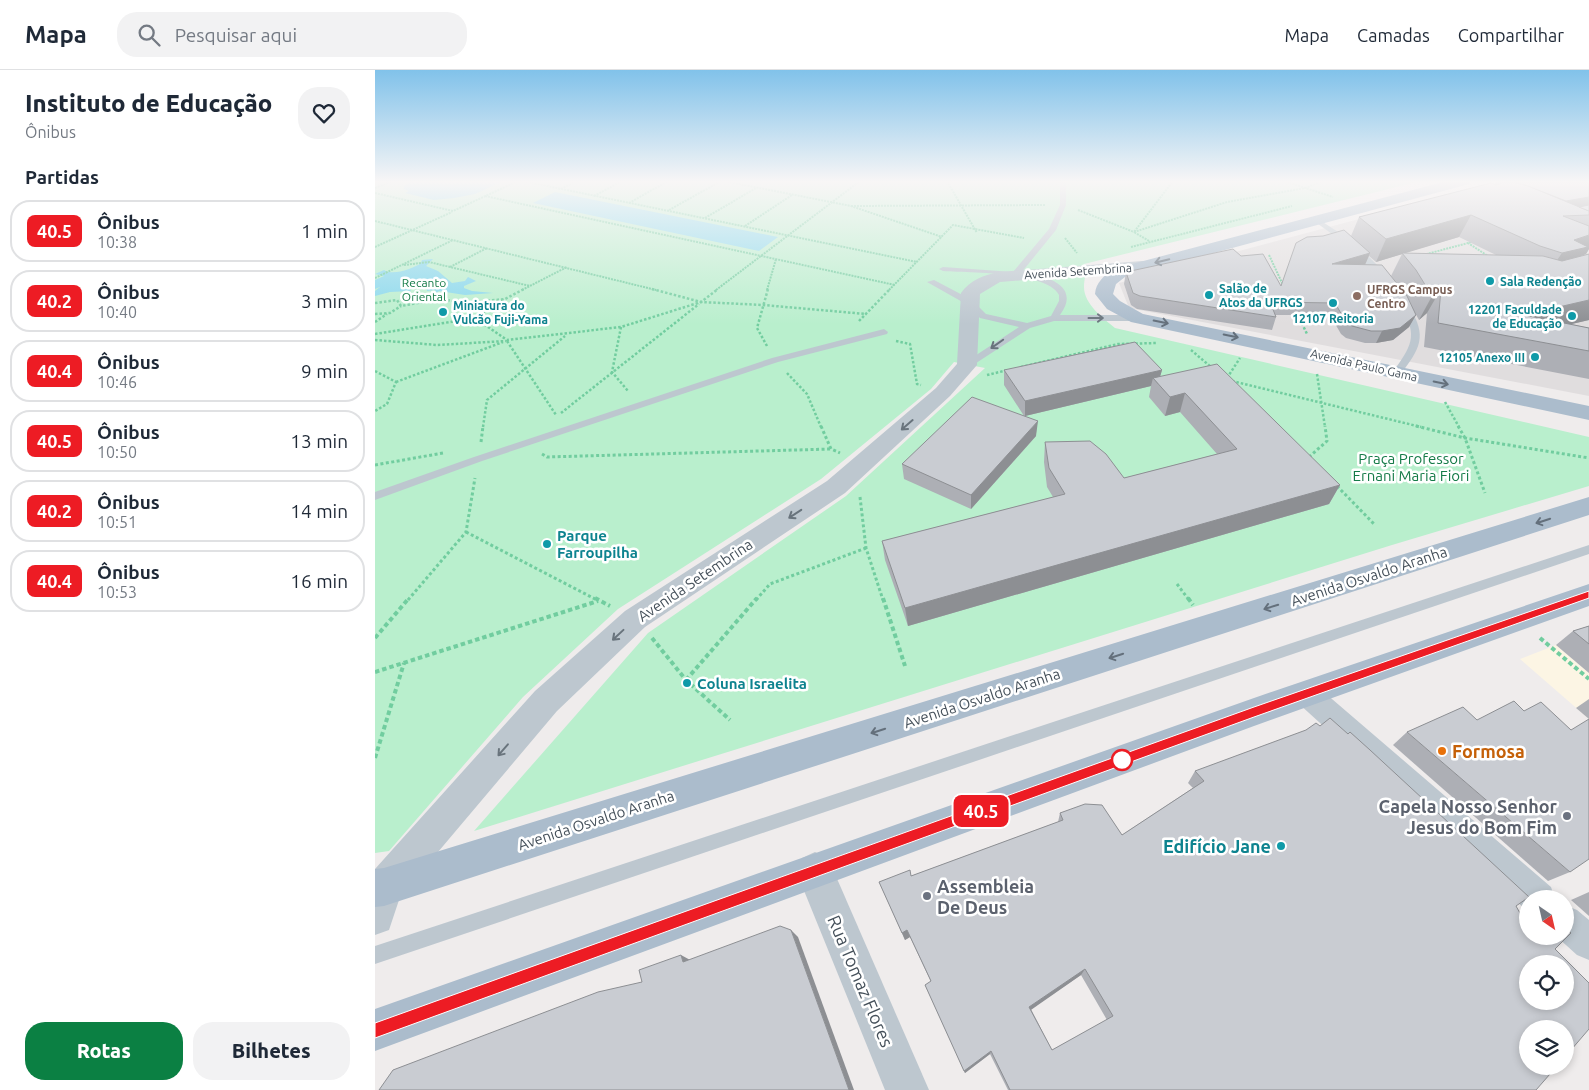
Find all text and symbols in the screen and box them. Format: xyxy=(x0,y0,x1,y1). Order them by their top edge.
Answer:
search box xyxy=(117,12,467,57)
text: Mapa xyxy=(25,21,87,48)
icon: search xyxy=(135,21,163,49)
text: Pesquisar aqui xyxy=(175,24,297,46)
text: Mapa xyxy=(1284,25,1329,45)
text: Camadas xyxy=(1357,25,1430,45)
text: Compartilhar xyxy=(1458,25,1564,45)
button: heart xyxy=(298,87,350,139)
text: Instituto de Educação xyxy=(25,90,272,117)
text: Ônibus xyxy=(25,123,76,141)
text: Partidas xyxy=(25,166,99,188)
text: Ônibus xyxy=(97,211,160,233)
text: 1 min xyxy=(301,220,348,242)
text: 40.5 xyxy=(37,221,72,241)
text: 10:38 xyxy=(97,233,137,251)
one-way arrow xyxy=(1155,257,1171,266)
street label: Avenida Setembrina xyxy=(1024,261,1132,281)
marker: Sala Redenção xyxy=(1484,275,1496,287)
place label: Sala Redenção xyxy=(1500,275,1582,290)
park label: Recanto Oriental xyxy=(402,276,446,303)
text: Ônibus xyxy=(97,281,160,303)
place label: Salão de Atos da UFRGS xyxy=(1219,282,1303,309)
place label: UFRGS Campus Centro xyxy=(1367,283,1453,310)
marker: Salão de Atos da UFRGS xyxy=(1203,289,1215,301)
text: 3 min xyxy=(301,290,348,312)
marker: UFRGS Campus Centro xyxy=(1351,290,1363,302)
text: 40.2 xyxy=(37,291,72,311)
marker: 12107 Reitoria xyxy=(1327,297,1339,309)
place label: Miniatura do Vulcão Fuji-Yama xyxy=(453,299,548,326)
text: 10:40 xyxy=(97,303,137,321)
place label: 12201 Faculdade de Educação xyxy=(1468,303,1562,332)
marker: Miniatura do Vulcão Fuji-Yama xyxy=(437,306,449,318)
marker: 12201 Faculdade de Educação xyxy=(1566,310,1578,322)
place label: 12107 Reitoria xyxy=(1292,312,1374,325)
one-way arrow xyxy=(1088,313,1104,323)
one-way arrow xyxy=(1152,318,1168,327)
one-way arrow xyxy=(1222,332,1238,342)
one-way arrow xyxy=(990,340,1004,350)
street label: Avenida Paulo Gama xyxy=(1309,346,1419,384)
text: Ônibus xyxy=(97,351,160,373)
place label: 12105 Anexo III xyxy=(1439,351,1525,364)
marker: 12105 Anexo III xyxy=(1529,351,1541,363)
text: 9 min xyxy=(301,360,348,382)
text: 40.4 xyxy=(37,361,72,381)
text: 10:46 xyxy=(97,373,137,391)
one-way arrow xyxy=(1432,378,1448,388)
one-way arrow xyxy=(900,419,913,431)
text: Ônibus xyxy=(97,421,160,443)
text: 13 min xyxy=(290,430,348,452)
text: 40.5 xyxy=(37,431,72,451)
text: 10:50 xyxy=(97,443,137,461)
park label: Praça Professor Ernani Maria Fiori xyxy=(1353,450,1469,484)
text: Ônibus xyxy=(97,491,160,513)
text: 14 min xyxy=(290,500,348,522)
text: 40.2 xyxy=(37,501,72,521)
one-way arrow xyxy=(788,508,802,519)
text: 10:51 xyxy=(97,513,137,531)
one-way arrow xyxy=(1535,516,1551,526)
place label: Parque Farroupilha xyxy=(557,527,638,561)
street label: Avenida Setembrina xyxy=(634,535,756,625)
marker: Parque Farroupilha xyxy=(541,538,553,550)
street label: Avenida Osvaldo Aranha xyxy=(1289,543,1449,609)
text: Ônibus xyxy=(97,561,160,583)
text: 16 min xyxy=(290,570,348,592)
text: 40.4 xyxy=(37,571,72,591)
text: 10:53 xyxy=(97,583,137,601)
one-way arrow xyxy=(1263,603,1279,613)
one-way arrow xyxy=(611,629,624,641)
one-way arrow xyxy=(1109,652,1124,661)
street label: Avenida Osvaldo Aranha xyxy=(902,665,1062,731)
place label: Coluna Israelita xyxy=(697,675,807,692)
marker: Coluna Israelita xyxy=(681,677,693,689)
one-way arrow xyxy=(870,727,886,737)
place label: Formosa xyxy=(1452,741,1525,761)
one-way arrow xyxy=(498,744,509,757)
marker: Formosa xyxy=(1436,745,1448,757)
unlabelled marker xyxy=(1111,749,1133,771)
street label: Avenida Osvaldo Aranha xyxy=(516,787,676,853)
line badge: 40.5 xyxy=(946,795,1016,827)
place label: Capela Nosso Senhor Jesus do Bom Fim xyxy=(1378,796,1558,837)
text: 40.5 xyxy=(964,801,998,821)
marker: Capela Nosso Senhor Jesus do Bom Fim xyxy=(1561,810,1573,822)
place label: Edifício Jane xyxy=(1163,836,1271,856)
marker: Edifício Jane xyxy=(1275,840,1287,852)
place label: Assembleia De Deus xyxy=(937,876,1034,917)
marker: Assembleia De Deus xyxy=(921,890,933,902)
north arrow xyxy=(1519,890,1574,945)
map controls xyxy=(1519,890,1574,1075)
street label: Rua Tomaz Flores xyxy=(824,912,898,1050)
button: locate xyxy=(1519,955,1574,1010)
button: layers xyxy=(1519,1020,1574,1075)
button: Rotas xyxy=(25,1022,183,1080)
button: Bilhetes xyxy=(193,1022,350,1080)

